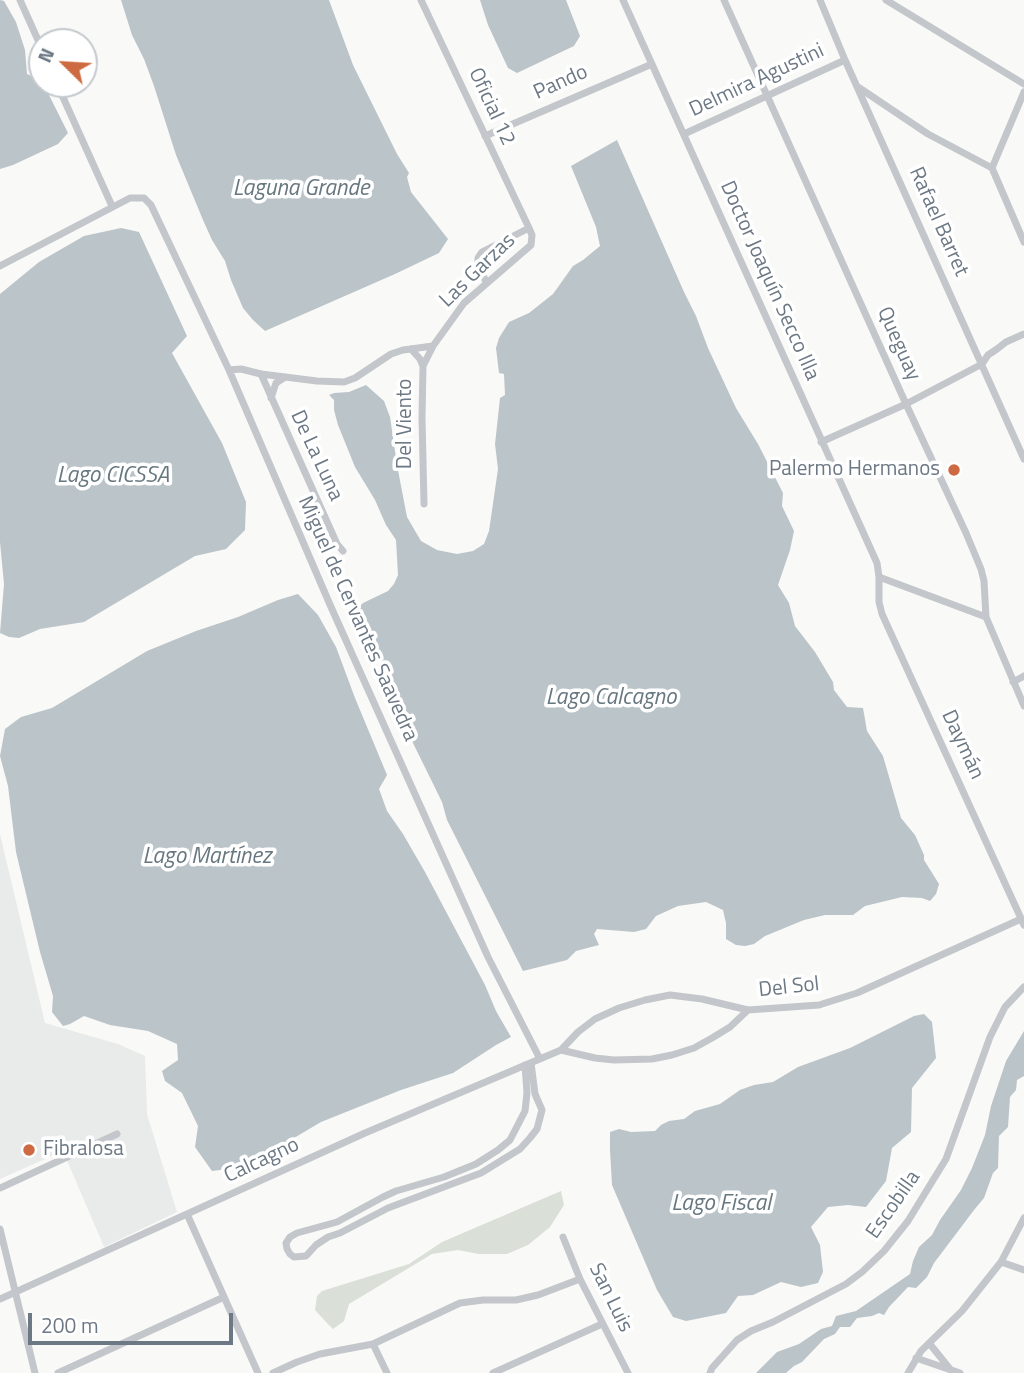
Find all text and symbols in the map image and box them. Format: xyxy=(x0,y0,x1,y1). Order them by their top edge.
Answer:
north arrow xyxy=(28,28,98,98)
street label: Delmira Agustini xyxy=(686,39,828,123)
text: N xyxy=(29,43,61,67)
street label: Pando xyxy=(530,60,592,106)
street label: Oficial 12 xyxy=(462,64,520,150)
street label: Rafael Barret xyxy=(903,164,973,280)
water label: Laguna Grande xyxy=(233,175,369,203)
street label: Doctor Joaquín Secco Illa xyxy=(714,177,824,385)
street label: Las Garzas xyxy=(435,229,521,313)
street label: Queguay xyxy=(871,303,925,385)
street label: Del Viento xyxy=(393,379,419,469)
street label: De La Luna xyxy=(284,407,348,505)
place label: Palermo Hermanos xyxy=(769,457,940,483)
water label: Lago CICSSA xyxy=(57,462,169,490)
marker: Palermo Hermanos xyxy=(946,462,962,478)
street label: Miguel de Cervantes Saavedra xyxy=(292,493,422,745)
water label: Lago Calcagno xyxy=(546,684,676,712)
street label: Daymán xyxy=(935,706,989,784)
water label: Lago Martínez xyxy=(143,843,271,871)
street label: Del Sol xyxy=(757,972,821,1004)
street label: Calcagno xyxy=(221,1133,303,1189)
place label: Fibralosa xyxy=(43,1137,124,1163)
marker: Fibralosa xyxy=(21,1142,37,1158)
street label: Escobilla xyxy=(861,1166,927,1244)
water label: Lago Fiscal xyxy=(671,1190,771,1218)
street label: San Luis xyxy=(583,1260,637,1336)
scale bar xyxy=(32,1300,236,1344)
text: 200 m xyxy=(41,1309,98,1341)

